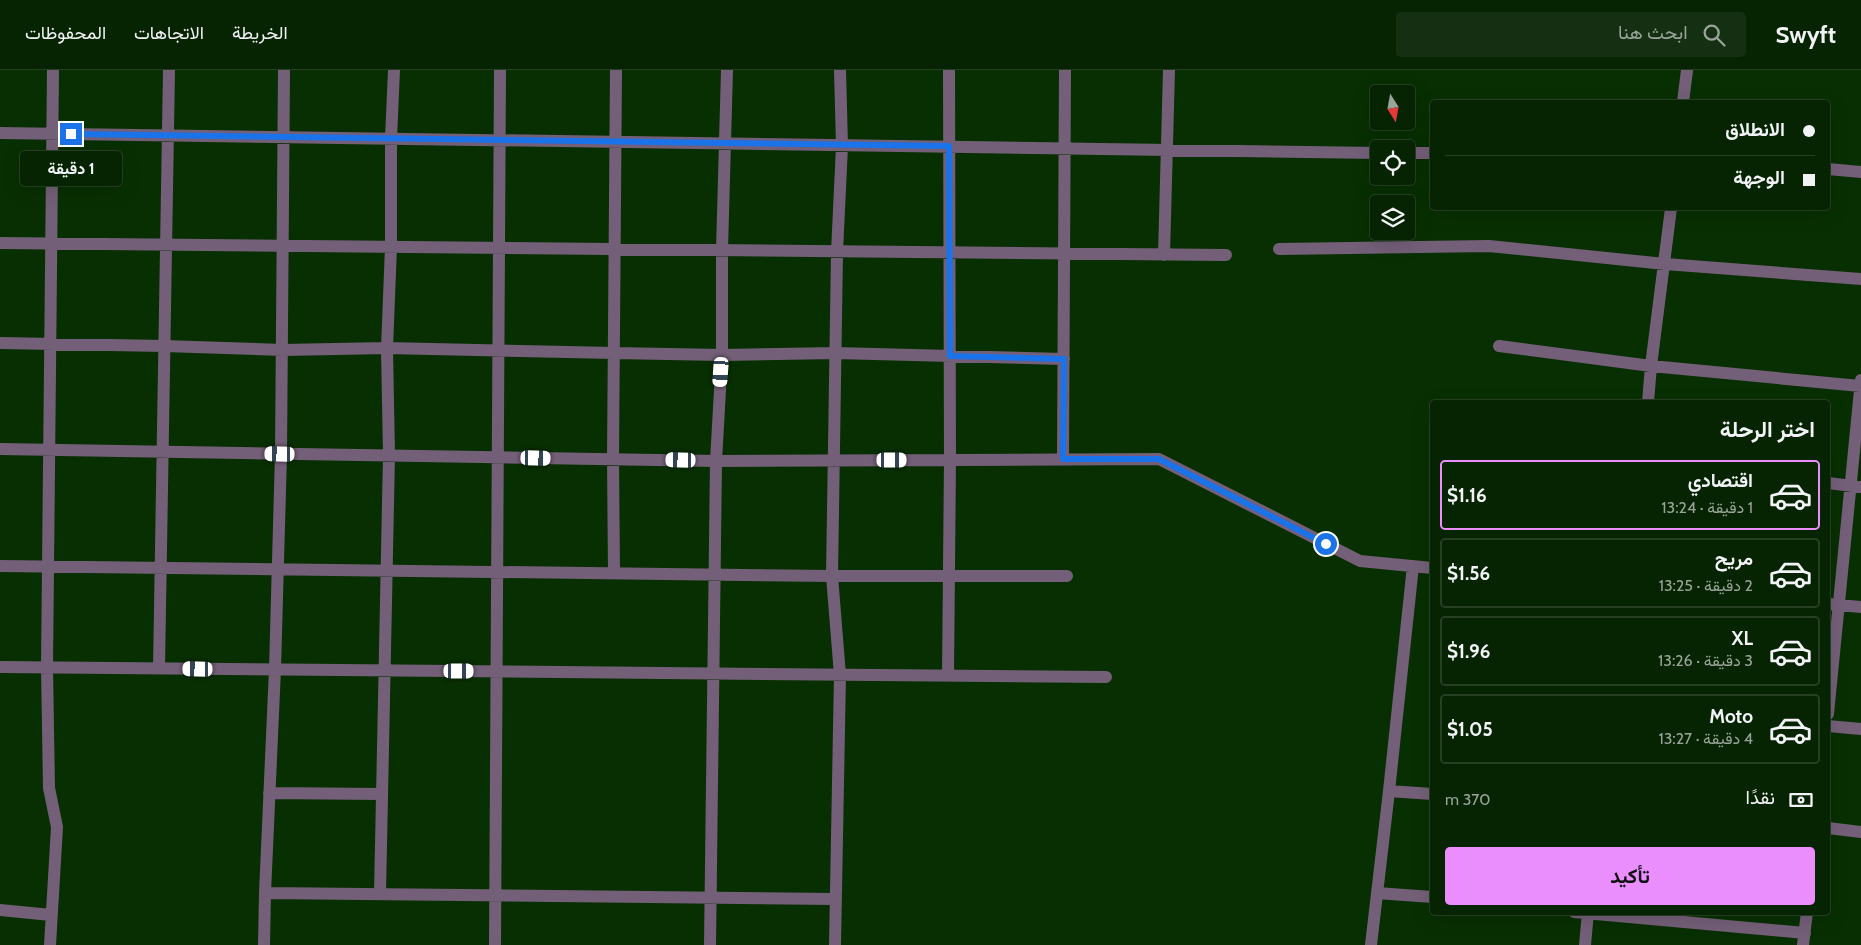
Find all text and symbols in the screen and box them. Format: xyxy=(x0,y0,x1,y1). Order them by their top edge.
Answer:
search box xyxy=(1396,12,1746,57)
text: Swyft xyxy=(1776,20,1836,49)
text: ابحث هنا xyxy=(1618,21,1688,44)
icon: search xyxy=(1700,21,1728,49)
text: المحفوظات xyxy=(25,22,106,44)
text: الاتجاهات xyxy=(134,22,204,44)
text: الخريطة xyxy=(232,22,288,44)
north arrow xyxy=(1370,85,1415,130)
map controls xyxy=(1370,85,1415,240)
text: الانطلاق xyxy=(1725,118,1785,141)
route end xyxy=(60,123,82,145)
button: locate xyxy=(1370,140,1415,185)
callout: 1 دقيقة xyxy=(20,152,122,186)
text: 1 دقيقة xyxy=(47,159,95,178)
text: الوجهة xyxy=(1733,166,1785,189)
button: layers xyxy=(1370,195,1415,240)
car xyxy=(712,357,729,387)
text: اختر الرحلة xyxy=(1720,416,1815,443)
car xyxy=(264,446,295,462)
car xyxy=(520,450,551,466)
car xyxy=(665,452,696,468)
car xyxy=(877,453,907,468)
text: اقتصادي xyxy=(1688,469,1753,492)
icon: car xyxy=(1768,473,1813,518)
text: $1.16 xyxy=(1447,484,1487,507)
text: 1 دقيقة · 13:24 xyxy=(1661,498,1753,517)
route start xyxy=(1315,533,1337,555)
text: مريح xyxy=(1715,547,1753,570)
icon: car xyxy=(1768,551,1813,596)
text: $1.56 xyxy=(1447,562,1490,585)
text: 2 دقيقة · 13:25 xyxy=(1659,576,1753,595)
text: XL xyxy=(1732,627,1753,650)
icon: car xyxy=(1768,629,1813,674)
text: $1.96 xyxy=(1447,640,1490,663)
text: 3 دقيقة · 13:26 xyxy=(1658,651,1753,670)
car xyxy=(182,661,213,677)
car xyxy=(444,664,474,679)
text: Moto xyxy=(1709,705,1753,728)
icon: car xyxy=(1768,707,1813,752)
text: $1.05 xyxy=(1447,718,1493,741)
text: 4 دقيقة · 13:27 xyxy=(1658,729,1753,748)
text: نقدًا xyxy=(1746,786,1775,809)
icon: cash xyxy=(1787,786,1815,814)
text: 370 m xyxy=(1445,790,1490,809)
button: تأكيد xyxy=(1445,847,1815,905)

